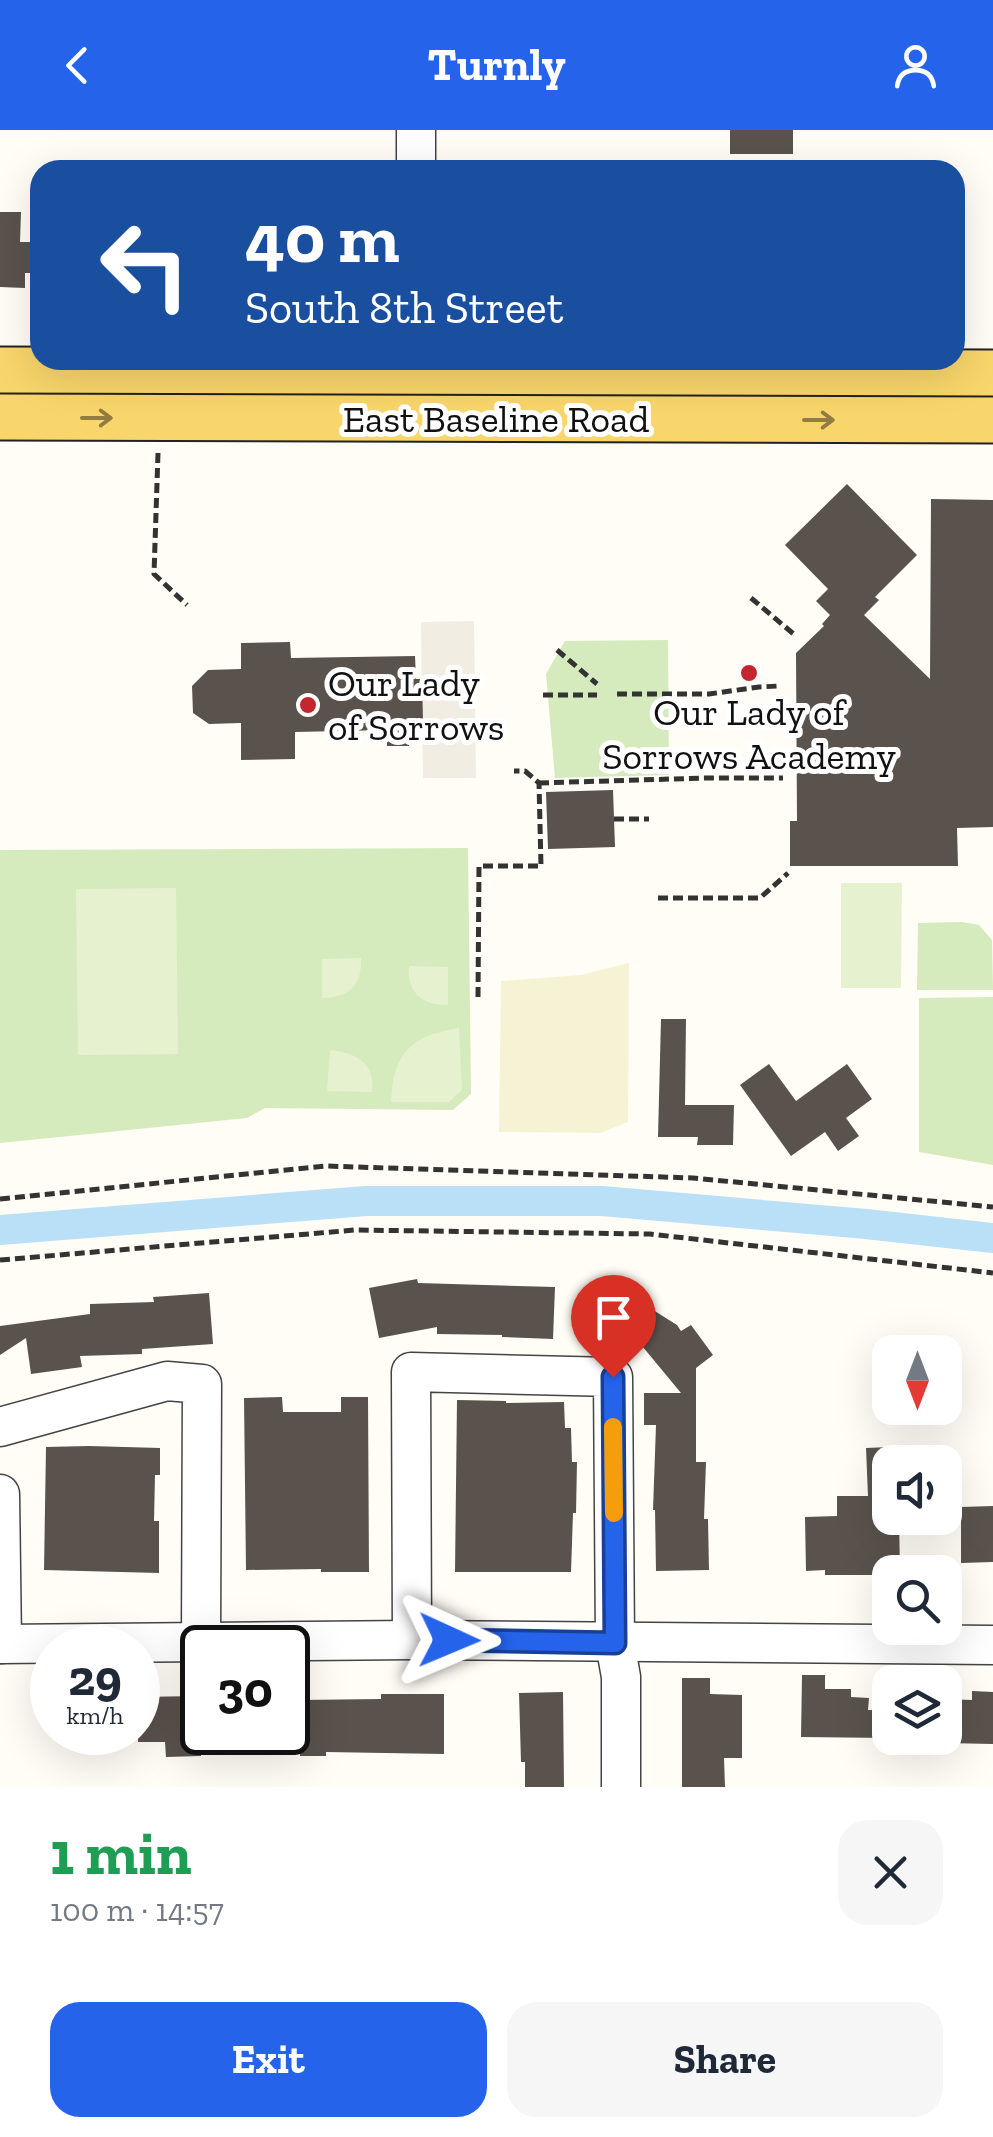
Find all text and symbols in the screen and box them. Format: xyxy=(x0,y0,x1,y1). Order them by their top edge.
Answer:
icon: back xyxy=(50,38,105,93)
text: Turnly xyxy=(427,38,566,92)
icon: person xyxy=(888,38,943,93)
text: 40 m xyxy=(245,196,400,280)
icon: left xyxy=(80,200,210,330)
text: South 8th Street xyxy=(245,281,563,335)
street label: East Baseline Road xyxy=(343,396,649,442)
one-way arrow xyxy=(80,408,113,428)
one-way arrow xyxy=(803,410,835,429)
place label: Our Lady of Sorrows xyxy=(328,660,504,750)
marker: Our Lady of Sorrows Academy xyxy=(738,662,760,684)
place label: Our Lady of Sorrows Academy xyxy=(602,689,896,779)
marker: Our Lady of Sorrows xyxy=(297,694,319,716)
pin xyxy=(571,1275,656,1378)
icon: arrive xyxy=(586,1290,641,1345)
north arrow xyxy=(872,1335,962,1425)
map controls xyxy=(872,1335,962,1755)
button: sound xyxy=(872,1445,962,1535)
button: search xyxy=(872,1555,962,1645)
position arrow xyxy=(397,1588,501,1692)
speed limit sign: 30 xyxy=(180,1625,310,1755)
text: 29 xyxy=(68,1648,122,1708)
button: layers xyxy=(872,1665,962,1755)
text: km/h xyxy=(66,1700,124,1730)
text: 1 min xyxy=(50,1817,192,1889)
button: close xyxy=(838,1820,943,1925)
text: 100 m · 14:57 xyxy=(50,1891,224,1929)
button: Exit xyxy=(50,2002,487,2117)
button: Share xyxy=(507,2002,943,2117)

